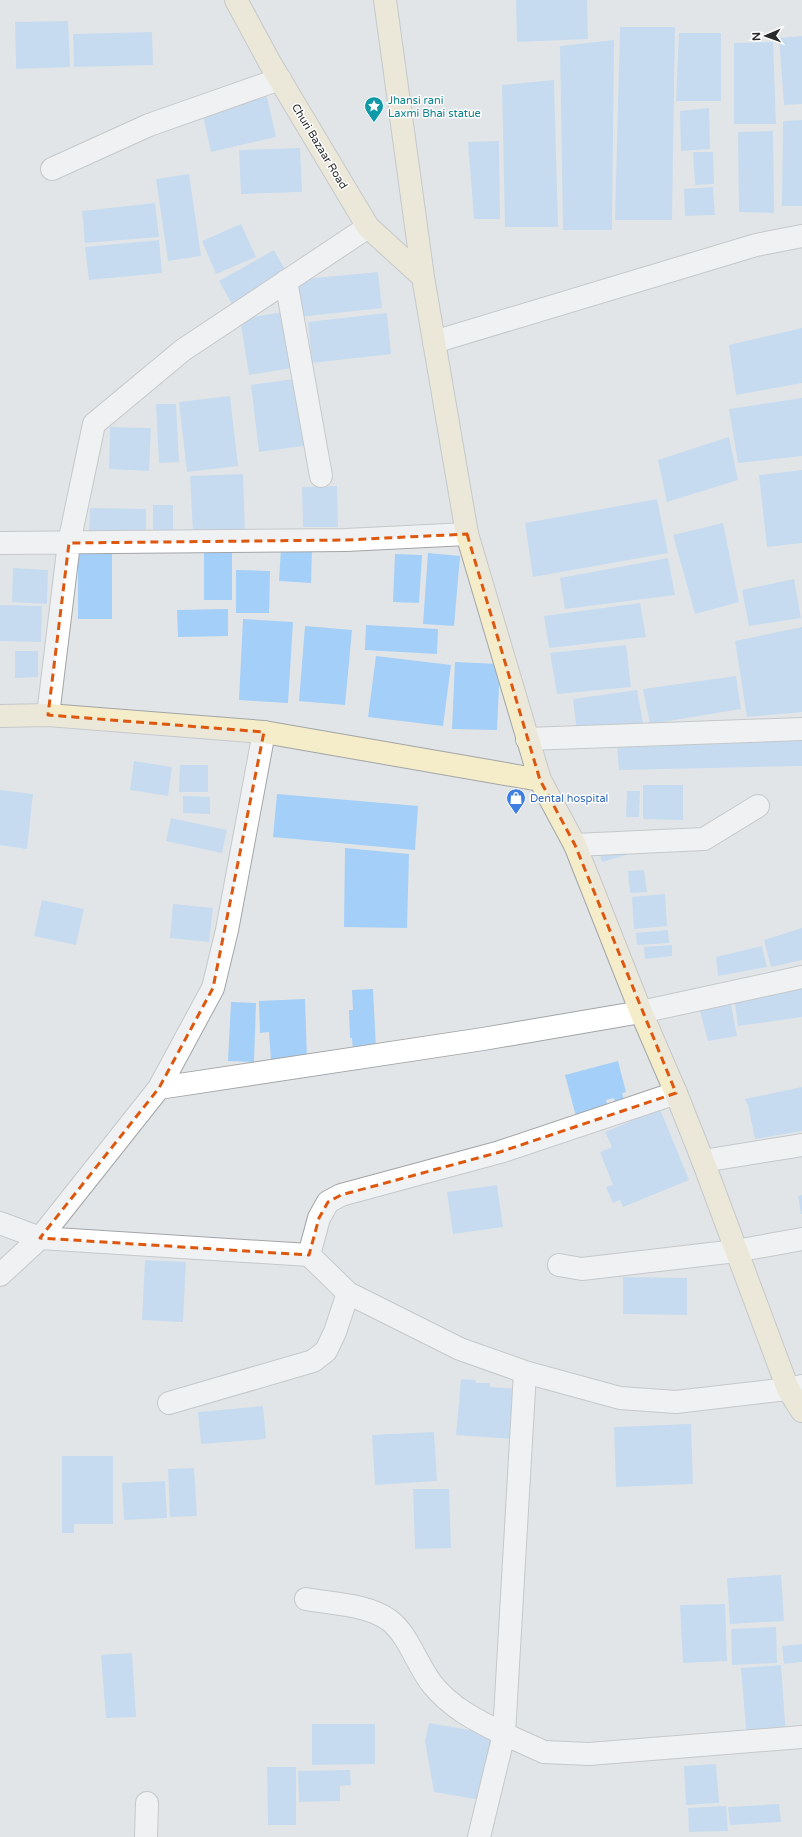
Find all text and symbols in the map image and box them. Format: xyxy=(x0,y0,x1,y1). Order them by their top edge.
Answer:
north arrow xyxy=(746,16,786,56)
text: N xyxy=(750,32,763,41)
place label: Jhansi rani Laxmi Bhai statue xyxy=(388,94,481,120)
place icon: Jhansi rani Laxmi Bhai statue xyxy=(363,95,385,123)
street label: Churi Bazaar Road xyxy=(289,101,350,191)
shop icon: Dental hospital xyxy=(505,787,527,815)
place label: Dental hospital xyxy=(530,792,608,805)

